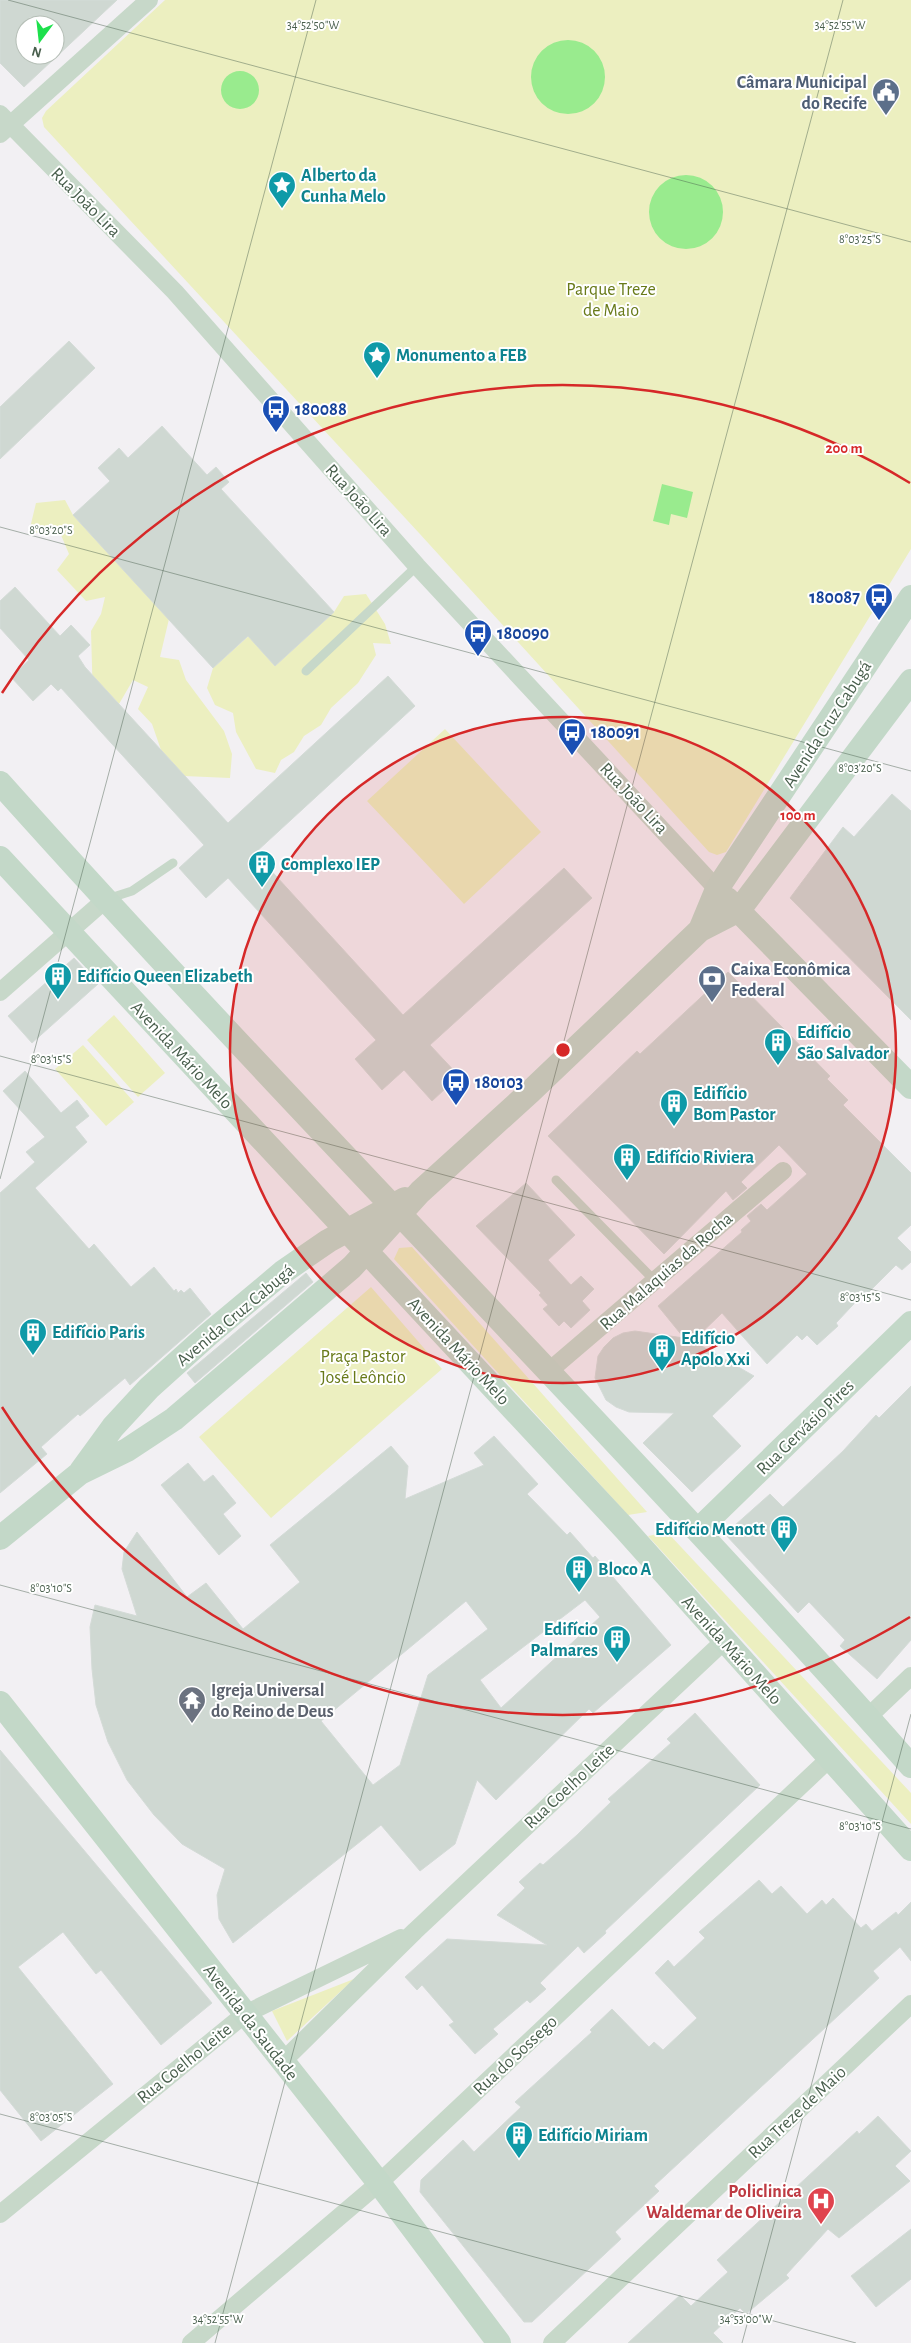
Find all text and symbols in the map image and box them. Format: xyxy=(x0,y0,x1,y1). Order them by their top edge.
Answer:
north arrow xyxy=(15,15,65,65)
text: 34°52'50"W xyxy=(287,19,339,31)
text: 34°52'55"W xyxy=(815,19,866,31)
text: N xyxy=(30,44,43,60)
place label: Câmara Municipal do Recife xyxy=(737,74,867,113)
public building icon: Câmara Municipal do Recife xyxy=(871,77,901,116)
street label: Rua João Lira xyxy=(47,165,123,241)
place label: Alberto da Cunha Melo xyxy=(301,167,386,206)
place icon: Alberto da Cunha Melo xyxy=(267,170,297,209)
text: 8°03'25"S xyxy=(839,233,881,245)
park label: Parque Treze de Maio xyxy=(566,281,656,320)
place icon: Monumento a FEB xyxy=(362,340,392,379)
place label: Monumento a FEB xyxy=(396,347,527,365)
bus stop icon: 180088 xyxy=(261,394,291,433)
place label: 180088 xyxy=(295,401,347,419)
text: 200 m xyxy=(825,441,863,456)
street label: Rua João Lira xyxy=(321,461,395,540)
text: 8°03'20"S xyxy=(29,524,73,536)
bus stop icon: 180087 xyxy=(864,582,894,621)
place label: 180087 xyxy=(809,589,860,607)
bus stop icon: 180090 xyxy=(463,618,493,657)
place label: 180090 xyxy=(497,625,549,643)
street label: Avenida Cruz Cabugá xyxy=(780,658,876,791)
bus stop icon: 180091 xyxy=(557,717,587,756)
place label: 180091 xyxy=(591,724,640,742)
street label: Rua João Lira xyxy=(596,760,671,838)
text: 8°03'20"S xyxy=(838,762,882,774)
text: 100 m xyxy=(780,808,816,823)
building icon: Complexo IEP xyxy=(247,849,277,888)
place label: Complexo IEP xyxy=(281,856,380,874)
building icon: Edifício Queen Elizabeth xyxy=(43,961,73,1000)
place label: Caixa Econômica Federal xyxy=(731,961,851,1000)
bank icon: Caixa Econômica Federal xyxy=(697,964,727,1003)
place label: Edifício Queen Elizabeth xyxy=(77,968,253,986)
street label: Avenida Mário Melo xyxy=(127,999,236,1113)
place label: Edifício São Salvador xyxy=(797,1024,890,1063)
building icon: Edifício São Salvador xyxy=(763,1027,793,1066)
centre of rings xyxy=(554,1041,572,1059)
text: 8°03'15"S xyxy=(31,1053,72,1065)
bus stop icon: 180103 xyxy=(441,1067,471,1106)
place label: 180103 xyxy=(475,1074,524,1092)
place label: Edifício Bom Pastor xyxy=(693,1085,776,1124)
building icon: Edifício Bom Pastor xyxy=(659,1088,689,1127)
building icon: Edifício Riviera xyxy=(612,1142,642,1181)
place label: Edifício Riviera xyxy=(646,1149,754,1167)
street label: Rua Malaquias da Rocha xyxy=(597,1209,736,1334)
street label: Avenida Cruz Cabugá xyxy=(173,1262,298,1370)
text: 8°03'15"S xyxy=(840,1291,881,1303)
street label: Avenida Mário Melo xyxy=(404,1295,513,1409)
building icon: Edifício Paris xyxy=(18,1317,48,1356)
place label: Edifício Paris xyxy=(52,1324,145,1342)
place label: Edifício Apolo Xxi xyxy=(681,1330,750,1369)
building icon: Edifício Apolo Xxi xyxy=(647,1333,677,1372)
park label: Praça Pastor José Leôncio xyxy=(320,1348,406,1387)
street label: Rua Gervásio Pires xyxy=(753,1377,858,1479)
building icon: Edifício Menott xyxy=(769,1514,799,1553)
place label: Edifício Menott xyxy=(655,1521,765,1539)
building icon: Bloco A xyxy=(564,1554,594,1593)
place label: Bloco A xyxy=(598,1561,652,1579)
text: 8°03'10"S xyxy=(30,1582,72,1594)
street label: Avenida Mário Melo xyxy=(678,1593,785,1709)
place label: Edifício Palmares xyxy=(530,1621,598,1660)
building icon: Edifício Palmares xyxy=(602,1624,632,1663)
place label: Igreja Universal do Reino de Deus xyxy=(211,1682,334,1721)
temple icon: Igreja Universal do Reino de Deus xyxy=(177,1685,207,1724)
street label: Rua Coelho Leite xyxy=(521,1741,618,1833)
text: 8°03'10"S xyxy=(839,1820,881,1832)
street label: Avenida da Saudade xyxy=(200,1961,301,2084)
street label: Rua do Sossego xyxy=(470,2012,561,2099)
street label: Rua Coelho Leite xyxy=(134,2020,235,2107)
street label: Rua Treze de Maio xyxy=(745,2063,850,2162)
text: 8°03'05"S xyxy=(30,2111,73,2123)
building icon: Edifício Miriam xyxy=(504,2120,534,2159)
place label: Edifício Miriam xyxy=(538,2127,648,2145)
place label: Policlinica Waldemar de Oliveira xyxy=(646,2183,802,2222)
hospital icon: Policlinica Waldemar de Oliveira xyxy=(806,2186,836,2225)
text: 34°52'55"W xyxy=(193,2313,244,2325)
text: 34°53'00"W xyxy=(719,2313,773,2325)

